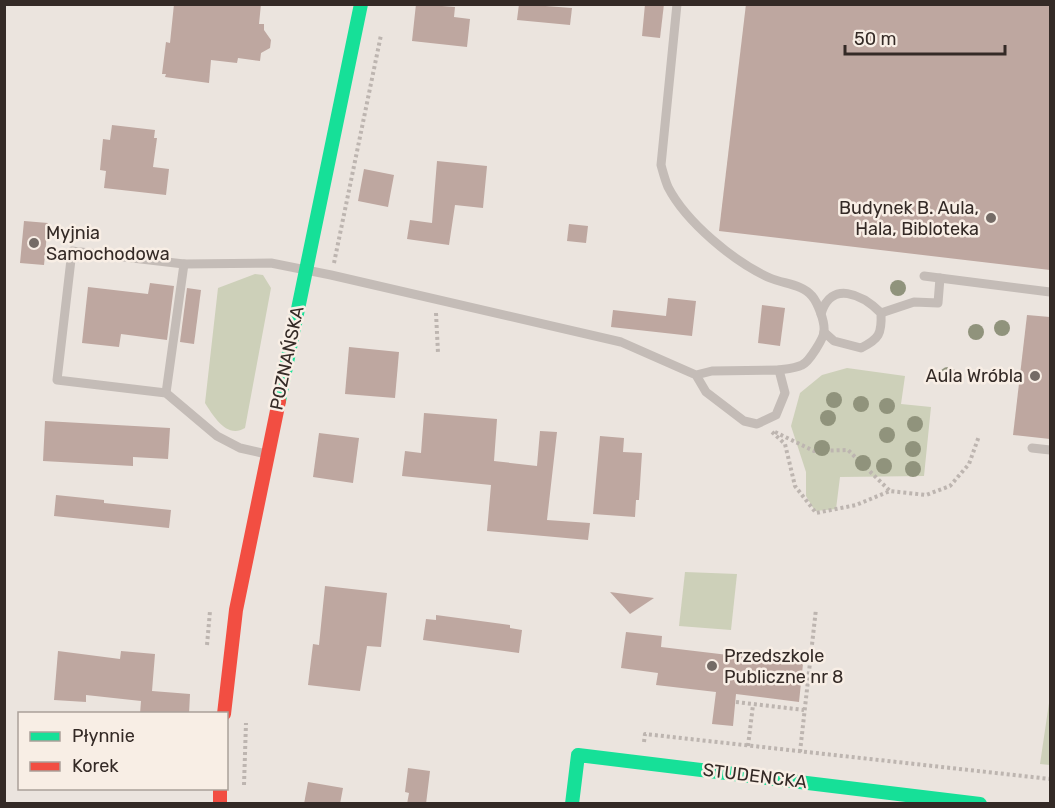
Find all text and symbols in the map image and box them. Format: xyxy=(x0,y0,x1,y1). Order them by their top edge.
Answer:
scale bar xyxy=(845,18,1006,56)
text: 50 m xyxy=(854,28,897,50)
place label: Budynek B. Aula, Hala, Bibloteka xyxy=(839,197,979,240)
marker: Budynek B. Aula, Hala, Bibloteka xyxy=(984,211,998,225)
place label: Myjnia Samochodowa xyxy=(46,222,170,265)
marker: Myjnia Samochodowa xyxy=(27,236,41,250)
street label: POZNAŃSKA xyxy=(265,304,309,412)
place label: Aula Wróbla xyxy=(926,365,1023,387)
marker: Aula Wróbla xyxy=(1028,369,1042,383)
place label: Przedszkole Publiczne nr 8 xyxy=(724,645,844,688)
marker: Przedszkole Publiczne nr 8 xyxy=(705,659,719,673)
legend xyxy=(18,712,228,790)
text: Płynnie xyxy=(72,725,135,747)
text: Korek xyxy=(72,755,119,777)
street label: STUDENCKA xyxy=(702,759,808,793)

